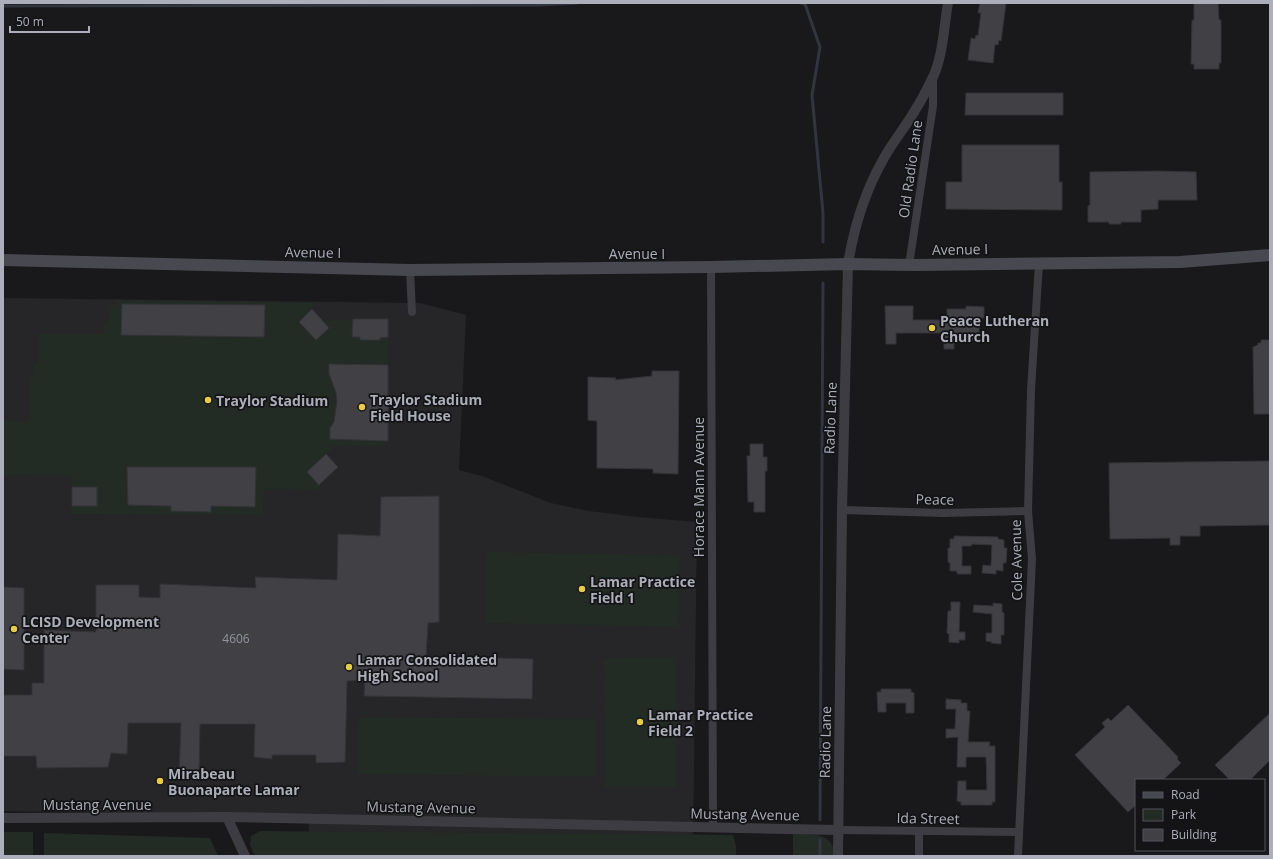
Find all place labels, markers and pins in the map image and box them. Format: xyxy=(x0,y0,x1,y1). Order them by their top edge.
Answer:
place label: Peace Lutheran Church xyxy=(940,311,1049,346)
marker: Peace Lutheran Church xyxy=(927,323,937,333)
place label: Traylor Stadium Field House xyxy=(370,390,482,425)
place label: Traylor Stadium xyxy=(216,391,328,410)
marker: Traylor Stadium xyxy=(203,395,213,405)
marker: Traylor Stadium Field House xyxy=(357,402,367,412)
place label: Lamar Practice Field 1 xyxy=(590,572,695,607)
marker: Lamar Practice Field 1 xyxy=(577,584,587,594)
place label: LCISD Development Center xyxy=(22,612,159,647)
marker: LCISD Development Center xyxy=(9,624,19,634)
place label: Lamar Consolidated High School xyxy=(357,650,497,685)
marker: Lamar Consolidated High School xyxy=(344,662,354,672)
place label: Lamar Practice Field 2 xyxy=(648,705,753,740)
marker: Lamar Practice Field 2 xyxy=(635,717,645,727)
place label: Mirabeau Buonaparte Lamar xyxy=(168,764,300,799)
marker: Mirabeau Buonaparte Lamar xyxy=(155,776,165,786)

